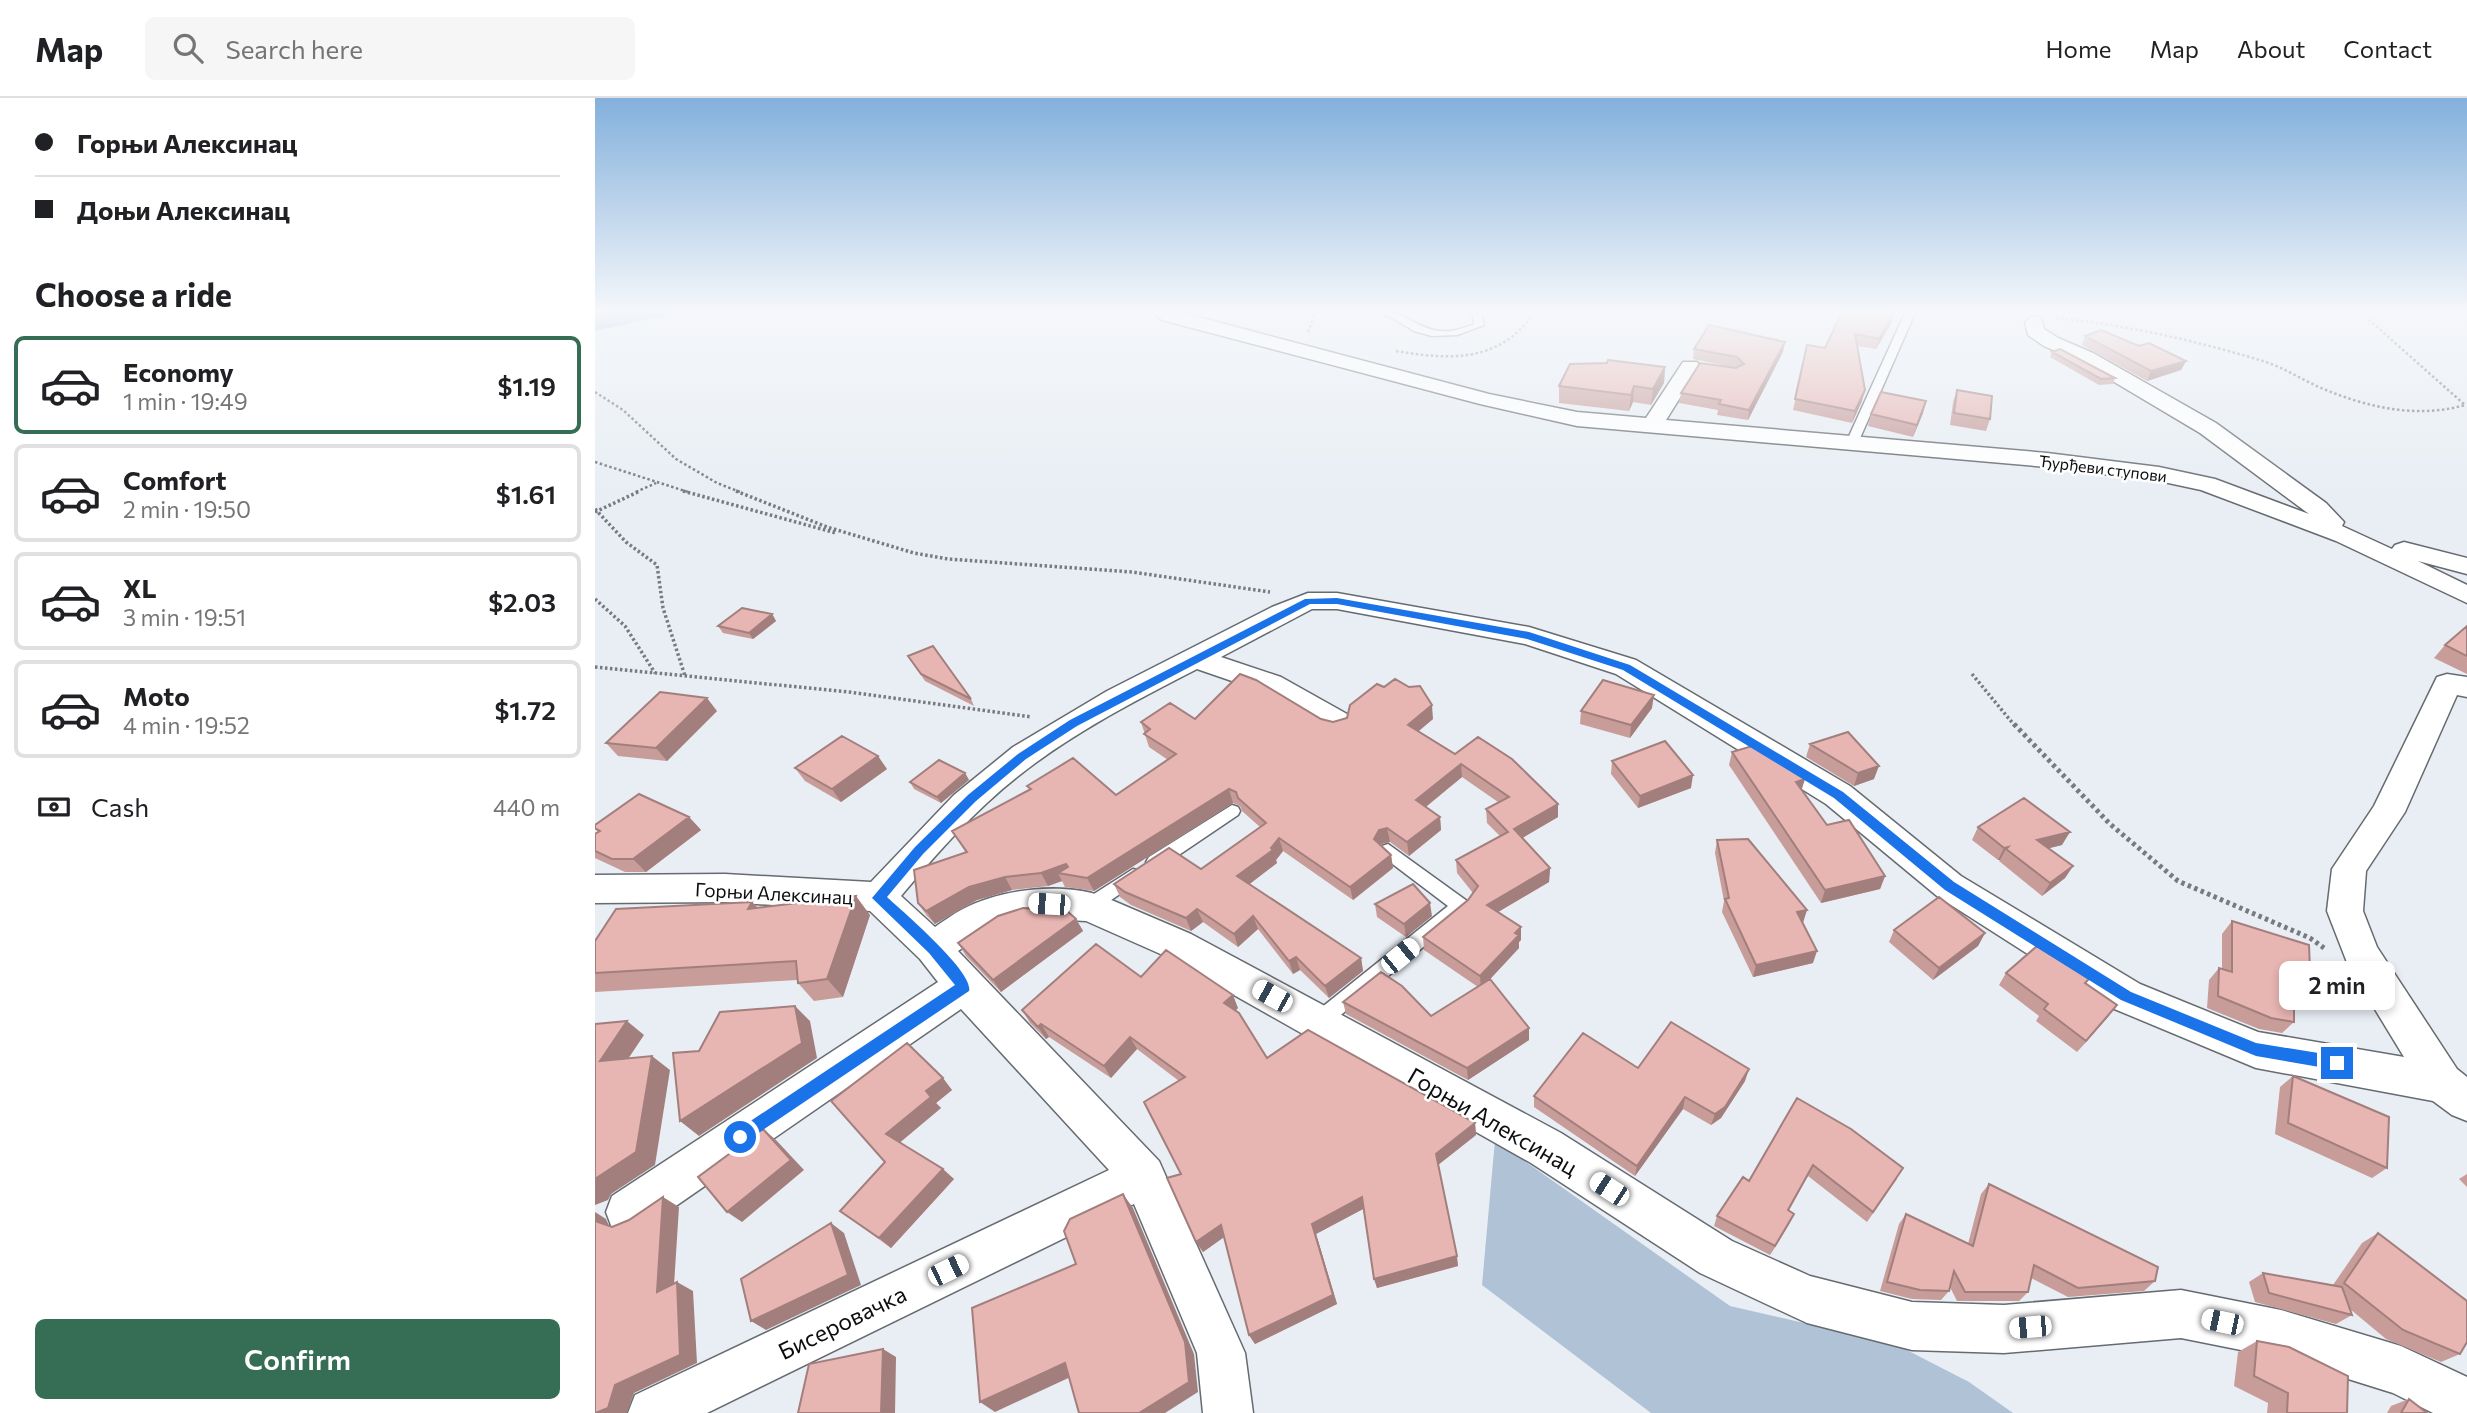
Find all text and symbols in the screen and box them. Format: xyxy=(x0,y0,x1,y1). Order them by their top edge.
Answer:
search box xyxy=(145,17,635,80)
text: Map xyxy=(35,28,103,69)
icon: search xyxy=(169,29,207,67)
text: Search here xyxy=(225,33,363,64)
text: Home xyxy=(2046,34,2112,63)
text: Map xyxy=(2150,34,2199,63)
text: About xyxy=(2237,34,2305,63)
text: Contact xyxy=(2343,34,2432,63)
text: Горњи Алексинац xyxy=(77,127,297,158)
text: Доњи Алексинац xyxy=(77,194,290,225)
text: Choose a ride xyxy=(35,274,232,314)
icon: car xyxy=(39,354,102,417)
text: Economy xyxy=(123,356,234,387)
text: $1.19 xyxy=(497,370,556,401)
text: 1 min · 19:49 xyxy=(123,387,248,415)
street label: Ђурђеви ступови xyxy=(2038,451,2168,485)
icon: car xyxy=(39,462,102,525)
text: Comfort xyxy=(123,464,226,495)
text: $1.61 xyxy=(496,478,556,509)
text: 2 min · 19:50 xyxy=(123,495,251,523)
icon: car xyxy=(39,570,102,633)
text: XL xyxy=(123,572,157,603)
text: $2.03 xyxy=(488,586,556,617)
text: 3 min · 19:51 xyxy=(123,603,246,631)
icon: car xyxy=(39,678,102,741)
text: Moto xyxy=(123,680,190,711)
text: $1.72 xyxy=(494,694,556,725)
text: 4 min · 19:52 xyxy=(123,711,250,739)
icon: cash xyxy=(35,788,73,826)
text: Cash xyxy=(91,791,149,822)
text: 440 m xyxy=(493,793,560,821)
street label: Горњи Алексинац xyxy=(694,877,854,909)
car xyxy=(1028,892,1071,916)
car xyxy=(1378,935,1423,977)
callout: 2 min xyxy=(2279,962,2395,1010)
text: 2 min xyxy=(2309,971,2365,999)
car xyxy=(1249,977,1296,1015)
route end xyxy=(2321,1047,2353,1079)
street label: Горњи Алексинац xyxy=(1403,1061,1583,1181)
route start xyxy=(724,1121,756,1153)
car xyxy=(1586,1169,1633,1209)
car xyxy=(925,1251,972,1289)
street label: Бисеровачка xyxy=(773,1279,911,1365)
car xyxy=(2200,1307,2245,1337)
car xyxy=(2009,1315,2052,1339)
button: Confirm xyxy=(35,1319,560,1399)

